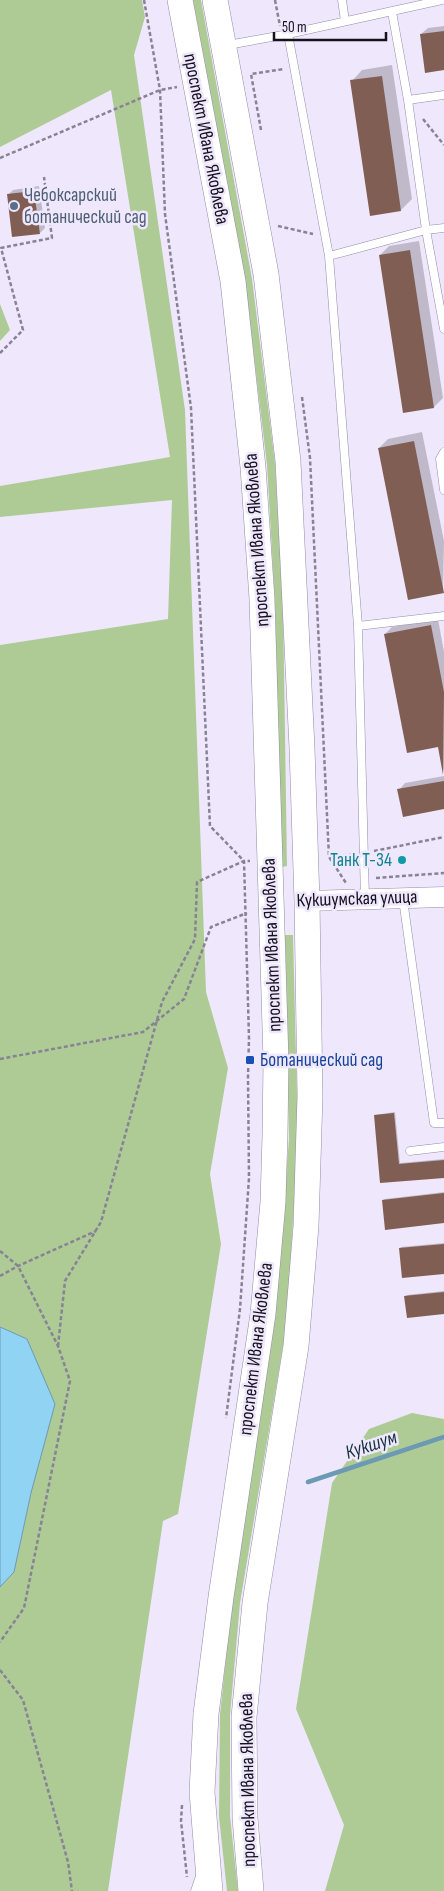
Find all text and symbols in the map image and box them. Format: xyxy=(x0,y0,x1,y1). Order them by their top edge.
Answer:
scale bar xyxy=(274,10,386,42)
text: 50 m xyxy=(282,18,307,37)
street label: проспект Ивана Яковлева xyxy=(178,52,234,226)
place label: Чебоксарский ботанический сад xyxy=(24,184,147,229)
marker: Чебоксарский ботанический сад xyxy=(8,200,20,212)
street label: проспект Ивана Яковлева xyxy=(239,453,275,627)
place label: Танк Т-34 xyxy=(330,849,392,872)
marker: Танк Т-34 xyxy=(396,854,408,866)
street label: проспект Ивана Яковлева xyxy=(257,858,287,1032)
street label: Кукшумская улица xyxy=(296,885,418,913)
place label: Ботанический сад xyxy=(260,1049,383,1072)
marker: Ботанический сад xyxy=(244,1054,256,1066)
street label: проспект Ивана Яковлева xyxy=(234,1261,278,1437)
water label: Кукшум xyxy=(342,1425,400,1465)
street label: проспект Ивана Яковлева xyxy=(235,1693,261,1867)

